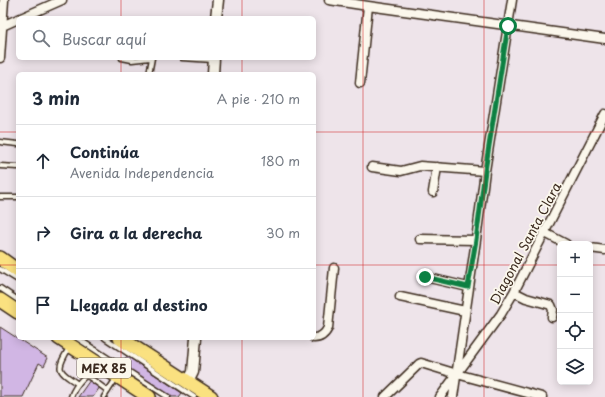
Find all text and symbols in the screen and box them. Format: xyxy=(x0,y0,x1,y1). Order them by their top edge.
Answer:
search box xyxy=(16,16,316,60)
route start xyxy=(499,17,517,35)
icon: search xyxy=(30,27,52,49)
text: Buscar aquí xyxy=(62,27,146,50)
text: 3 min xyxy=(32,85,80,111)
text: A pie · 210 m xyxy=(217,89,300,108)
text: Continúa xyxy=(70,140,139,163)
icon: ahead xyxy=(32,150,54,172)
text: 180 m xyxy=(261,151,300,170)
text: Avenida Independencia xyxy=(70,163,214,182)
street label: Diagonal Santa Clara xyxy=(485,178,566,308)
text: Gira a la derecha xyxy=(70,221,202,244)
icon: right xyxy=(32,222,54,244)
text: 30 m xyxy=(266,223,300,242)
map controls xyxy=(557,241,593,385)
button: + xyxy=(557,241,593,277)
route end xyxy=(416,268,434,286)
button: − xyxy=(557,277,593,313)
text: Llegada al destino xyxy=(70,293,208,316)
icon: arrive xyxy=(32,294,54,316)
button: locate xyxy=(557,313,593,349)
button: layers xyxy=(557,349,593,385)
road number: MEX 85 xyxy=(77,358,131,378)

